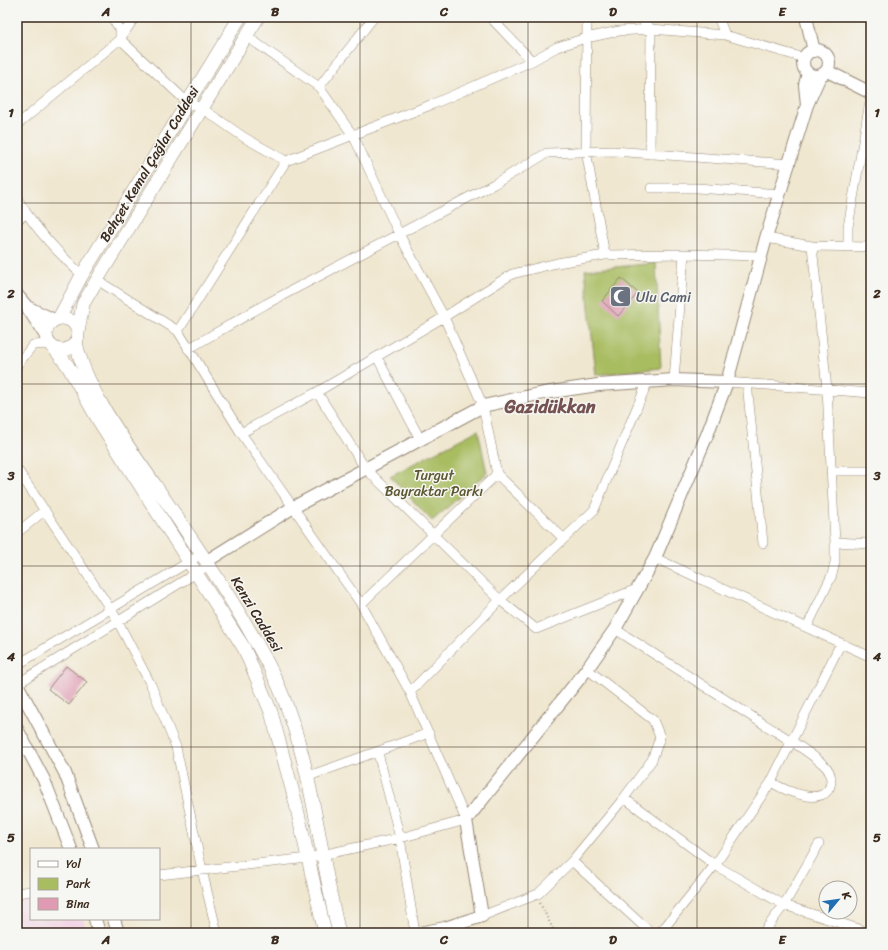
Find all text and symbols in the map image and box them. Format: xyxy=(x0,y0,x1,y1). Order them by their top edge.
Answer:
text: A xyxy=(101,0,110,23)
text: B xyxy=(271,0,280,23)
text: C xyxy=(439,0,449,23)
text: D xyxy=(609,0,617,23)
text: E xyxy=(778,0,787,23)
street label: Behçet Kemal Çağlar Caddesi xyxy=(93,80,207,247)
text: 1 xyxy=(8,101,14,124)
text: 1 xyxy=(874,101,880,124)
text: 2 xyxy=(6,282,15,305)
text: 2 xyxy=(872,282,881,305)
mosque icon: Ulu Cami xyxy=(607,284,633,310)
place label: Ulu Cami xyxy=(636,285,692,310)
district label: Gazidükkan xyxy=(504,391,596,423)
park label: Turgut Bayraktar Parkı xyxy=(385,463,483,504)
text: 3 xyxy=(6,464,15,487)
text: 3 xyxy=(872,464,881,487)
street label: Kenzi Caddesi xyxy=(224,571,290,658)
text: 4 xyxy=(6,645,16,668)
text: 4 xyxy=(872,645,882,668)
text: 5 xyxy=(7,826,15,849)
text: 5 xyxy=(873,826,881,849)
legend xyxy=(30,848,160,920)
text: Yol xyxy=(66,853,81,875)
text: Park xyxy=(66,873,91,895)
north arrow xyxy=(818,880,858,920)
text: K xyxy=(836,887,857,904)
text: Bina xyxy=(66,893,90,915)
text: A xyxy=(101,928,110,950)
text: B xyxy=(271,928,280,950)
text: C xyxy=(439,928,449,950)
text: D xyxy=(609,928,617,950)
text: E xyxy=(778,928,787,950)

